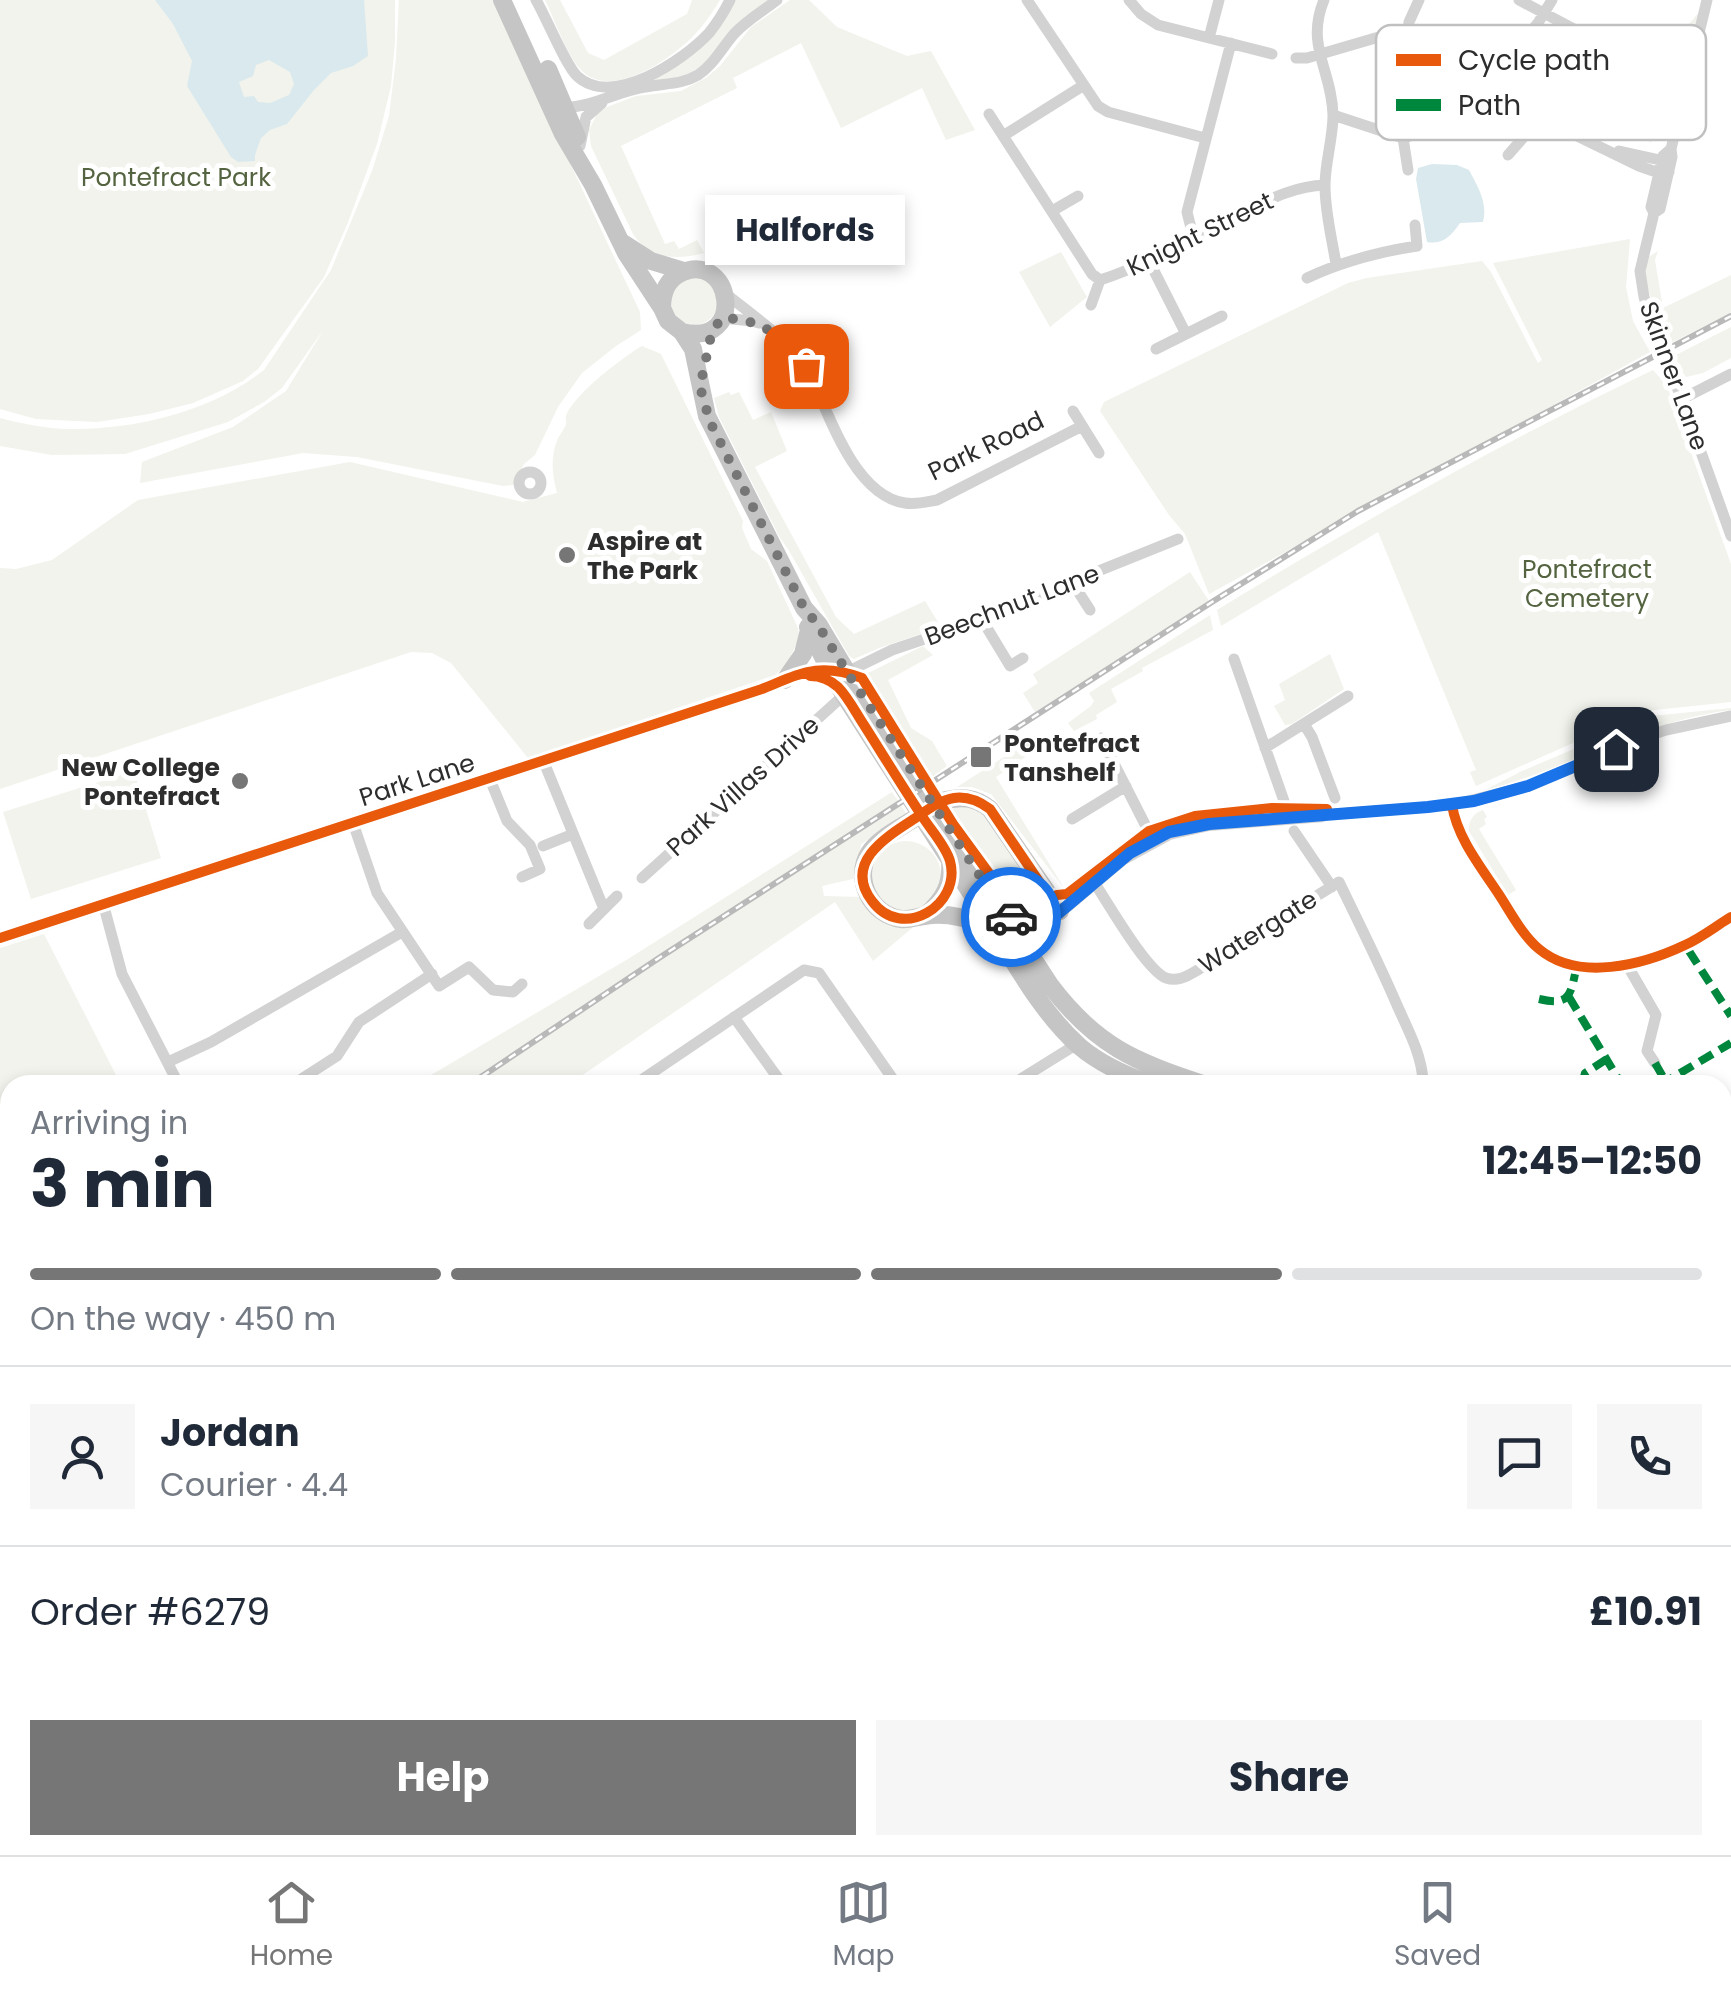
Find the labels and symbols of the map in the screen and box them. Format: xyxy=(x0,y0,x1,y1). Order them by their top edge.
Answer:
legend xyxy=(1376,25,1706,140)
text: Cycle path xyxy=(1458,41,1610,80)
text: Path xyxy=(1458,86,1521,125)
park label: Pontefract Park xyxy=(81,160,271,195)
street label: Knight Street xyxy=(1121,183,1279,285)
callout: Halfords xyxy=(706,196,906,266)
street label: Skinner Lane xyxy=(1631,297,1717,455)
pin xyxy=(764,324,849,409)
street label: Park Road xyxy=(922,403,1050,489)
place label: Aspire at The Park xyxy=(587,524,702,588)
marker: Aspire at The Park xyxy=(556,544,578,566)
park label: Pontefract Cemetery xyxy=(1522,552,1652,616)
street label: Beechnut Lane xyxy=(920,556,1104,654)
pin xyxy=(1574,707,1659,792)
street label: Park Villas Drive xyxy=(659,708,827,864)
place label: Pontefract Tanshelf xyxy=(1004,726,1140,790)
marker: Pontefract Tanshelf xyxy=(968,744,994,770)
street label: Park Lane xyxy=(355,745,479,815)
place label: New College Pontefract xyxy=(61,750,220,814)
marker: New College Pontefract xyxy=(229,770,251,792)
courier xyxy=(961,867,1061,967)
street label: Watergate xyxy=(1192,882,1324,982)

